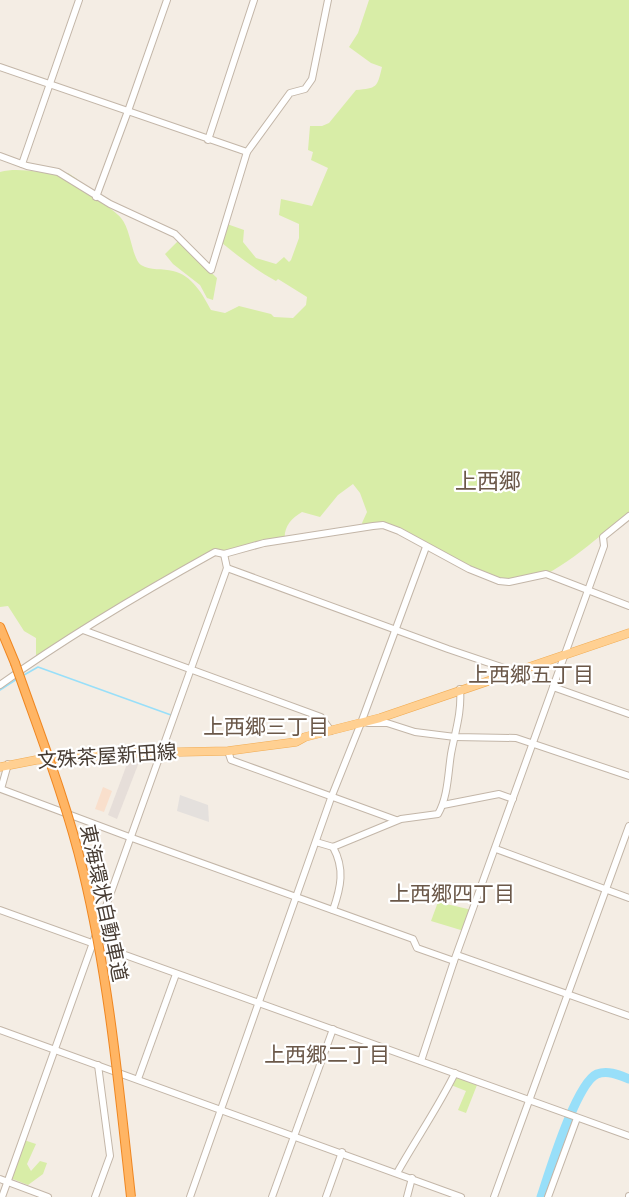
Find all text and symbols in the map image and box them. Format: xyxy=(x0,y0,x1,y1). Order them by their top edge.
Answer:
district label: 上西郷 xyxy=(455,466,521,496)
district label: 上西郷五丁目 xyxy=(468,660,594,688)
district label: 上西郷三丁目 xyxy=(203,712,329,740)
street label: 文殊茶屋新田線 xyxy=(36,737,178,774)
street label: 東海環状自動車道 xyxy=(75,822,134,984)
district label: 上西郷四丁目 xyxy=(389,879,515,907)
district label: 上西郷二丁目 xyxy=(264,1040,390,1068)

